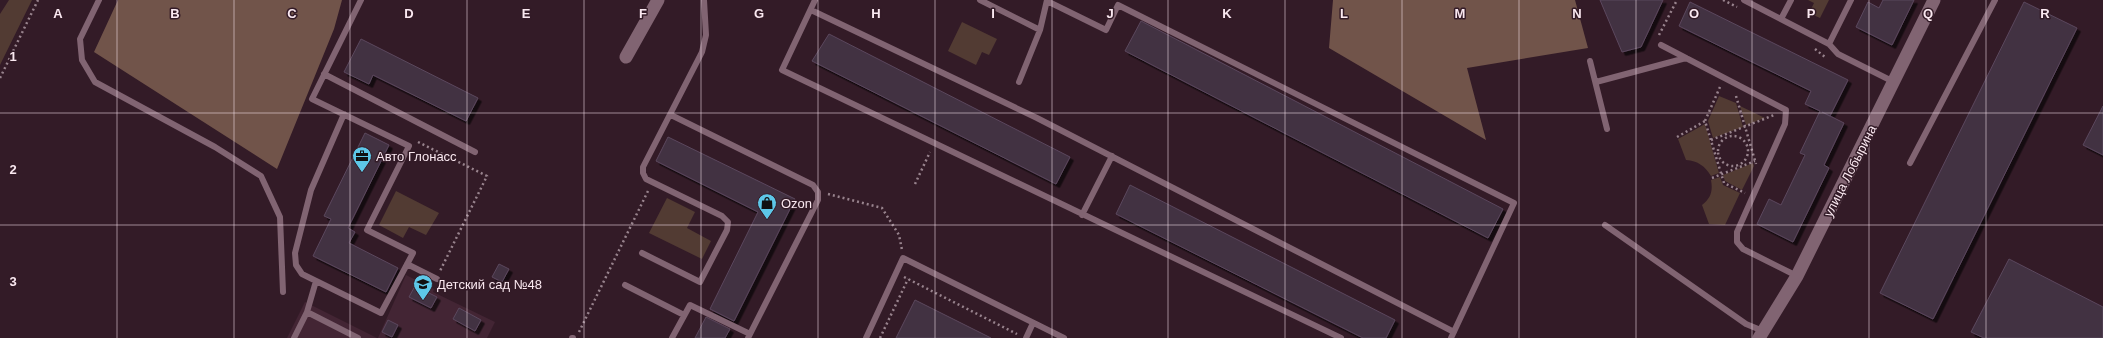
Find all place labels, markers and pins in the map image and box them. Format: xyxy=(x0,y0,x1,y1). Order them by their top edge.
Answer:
office icon: Авто Глонасс xyxy=(351,145,373,173)
place label: Авто Глонасс xyxy=(376,149,457,164)
shop icon: Ozon xyxy=(756,192,778,220)
place label: Ozon xyxy=(781,196,812,211)
school or university icon: Детский сад №48 xyxy=(412,273,434,301)
place label: Детский сад №48 xyxy=(437,277,542,292)

